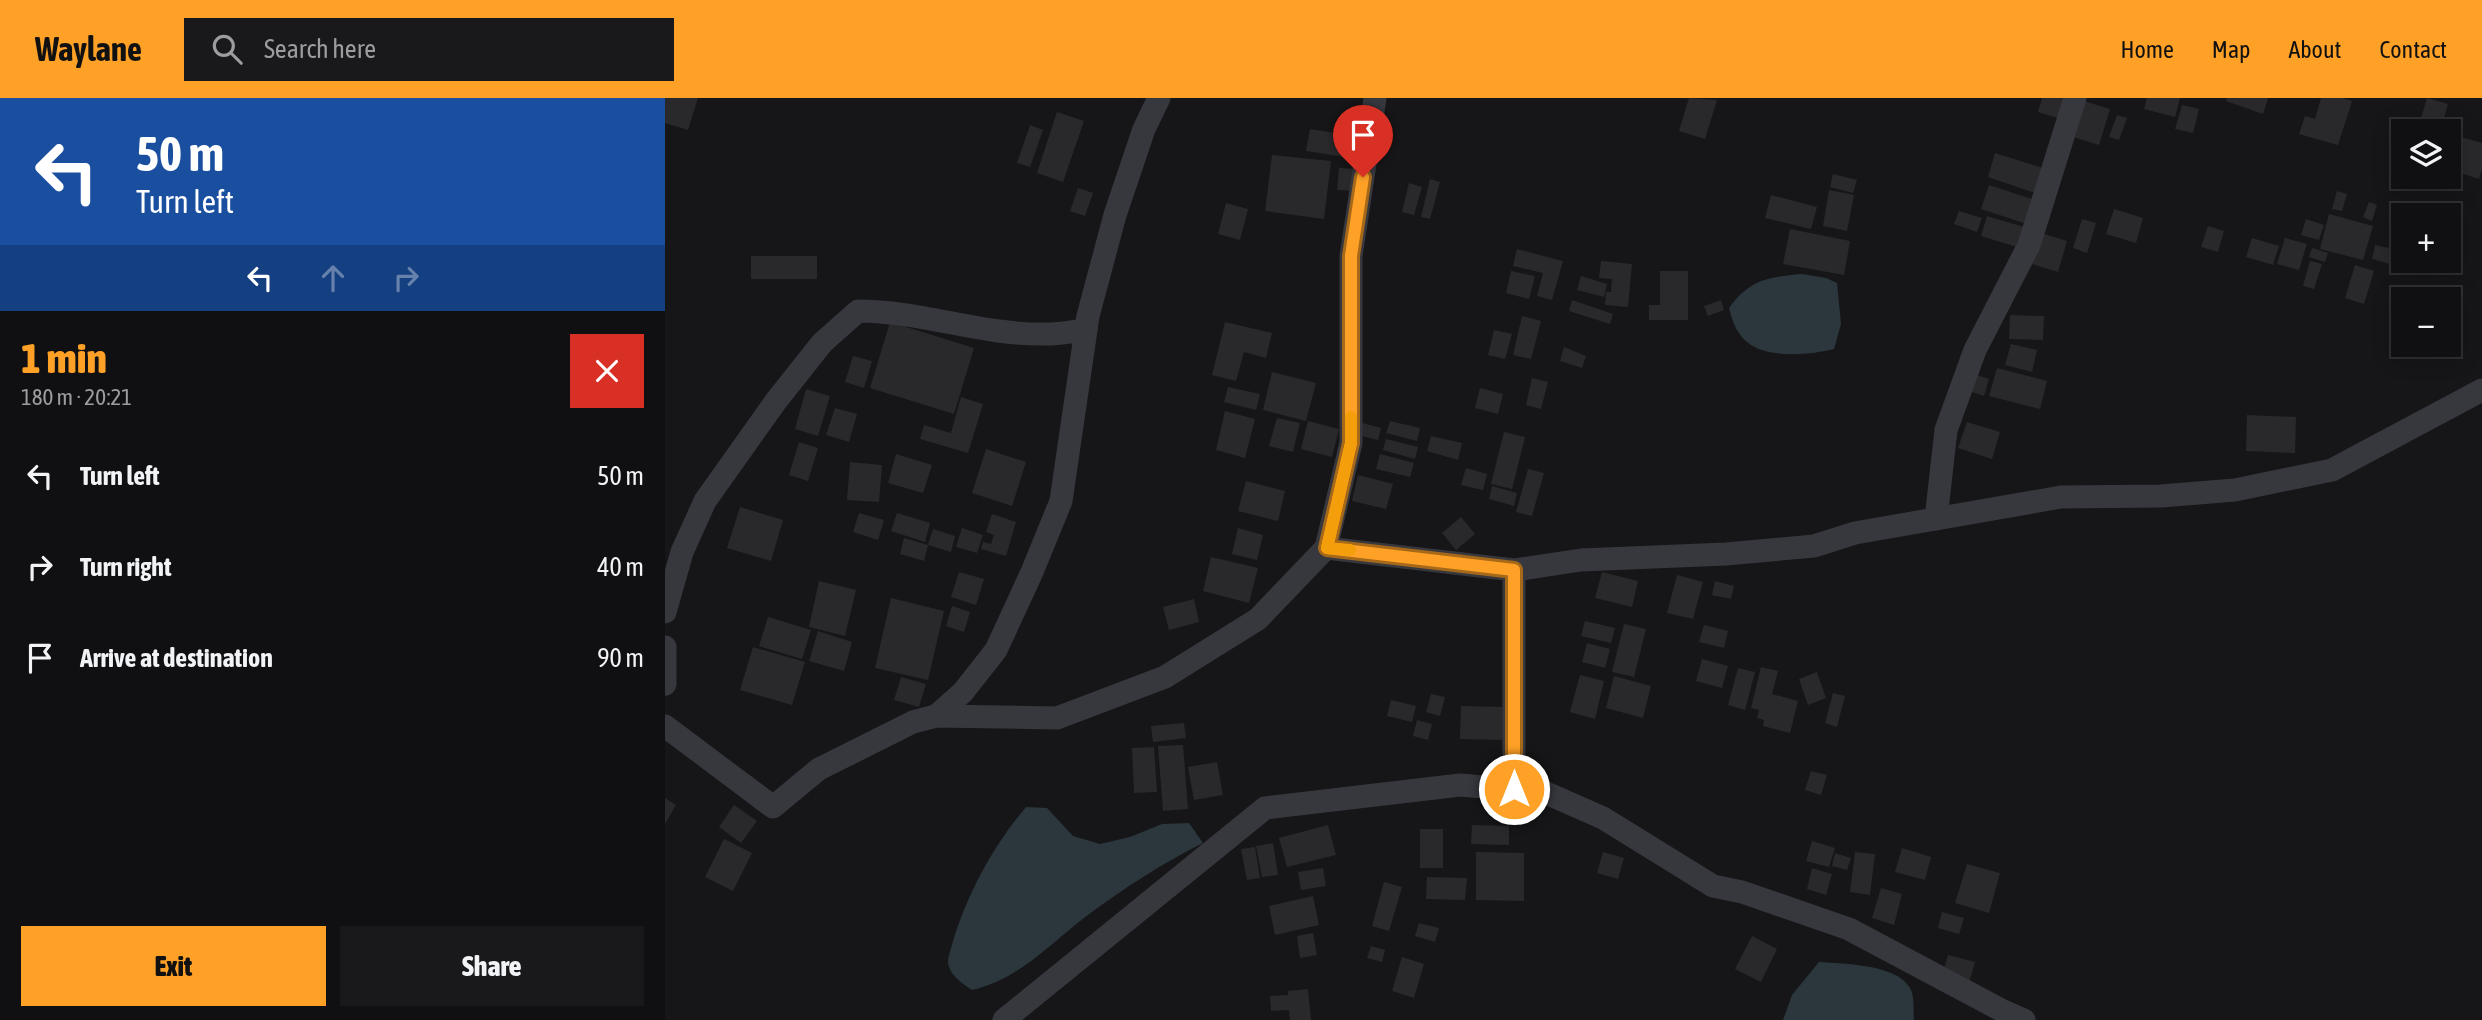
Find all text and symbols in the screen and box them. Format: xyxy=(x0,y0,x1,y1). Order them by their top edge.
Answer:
search box xyxy=(184,18,674,81)
text: Waylane xyxy=(35,30,142,68)
icon: search xyxy=(208,30,246,68)
text: Search here xyxy=(264,34,376,64)
text: Home xyxy=(2120,36,2174,63)
text: Map xyxy=(2212,36,2250,63)
text: About xyxy=(2288,36,2341,63)
text: Contact xyxy=(2379,36,2447,63)
pin xyxy=(1333,105,1393,177)
icon: arrive xyxy=(1344,116,1382,154)
map controls xyxy=(2391,119,2461,357)
button: layers xyxy=(2391,119,2461,189)
text: 50 m xyxy=(136,125,224,181)
icon: left xyxy=(21,126,112,217)
text: Turn left xyxy=(136,183,234,220)
button: + xyxy=(2391,203,2461,273)
icon: left xyxy=(241,259,279,297)
icon: ahead xyxy=(314,259,352,297)
icon: right xyxy=(387,259,425,297)
button: − xyxy=(2391,287,2461,357)
text: 1 min xyxy=(21,334,107,382)
button: close xyxy=(570,334,644,408)
text: 180 m · 20:21 xyxy=(21,384,132,410)
icon: left xyxy=(21,457,59,495)
text: Turn left xyxy=(80,461,160,491)
text: 50 m xyxy=(597,461,644,491)
icon: right xyxy=(21,548,59,586)
text: Turn right xyxy=(80,552,171,582)
text: 40 m xyxy=(597,552,644,582)
icon: arrive xyxy=(21,639,59,677)
text: Arrive at destination xyxy=(80,643,273,673)
text: 90 m xyxy=(597,643,644,673)
position arrow xyxy=(1477,752,1551,826)
button: Exit xyxy=(21,926,326,1006)
button: Share xyxy=(340,926,644,1006)

